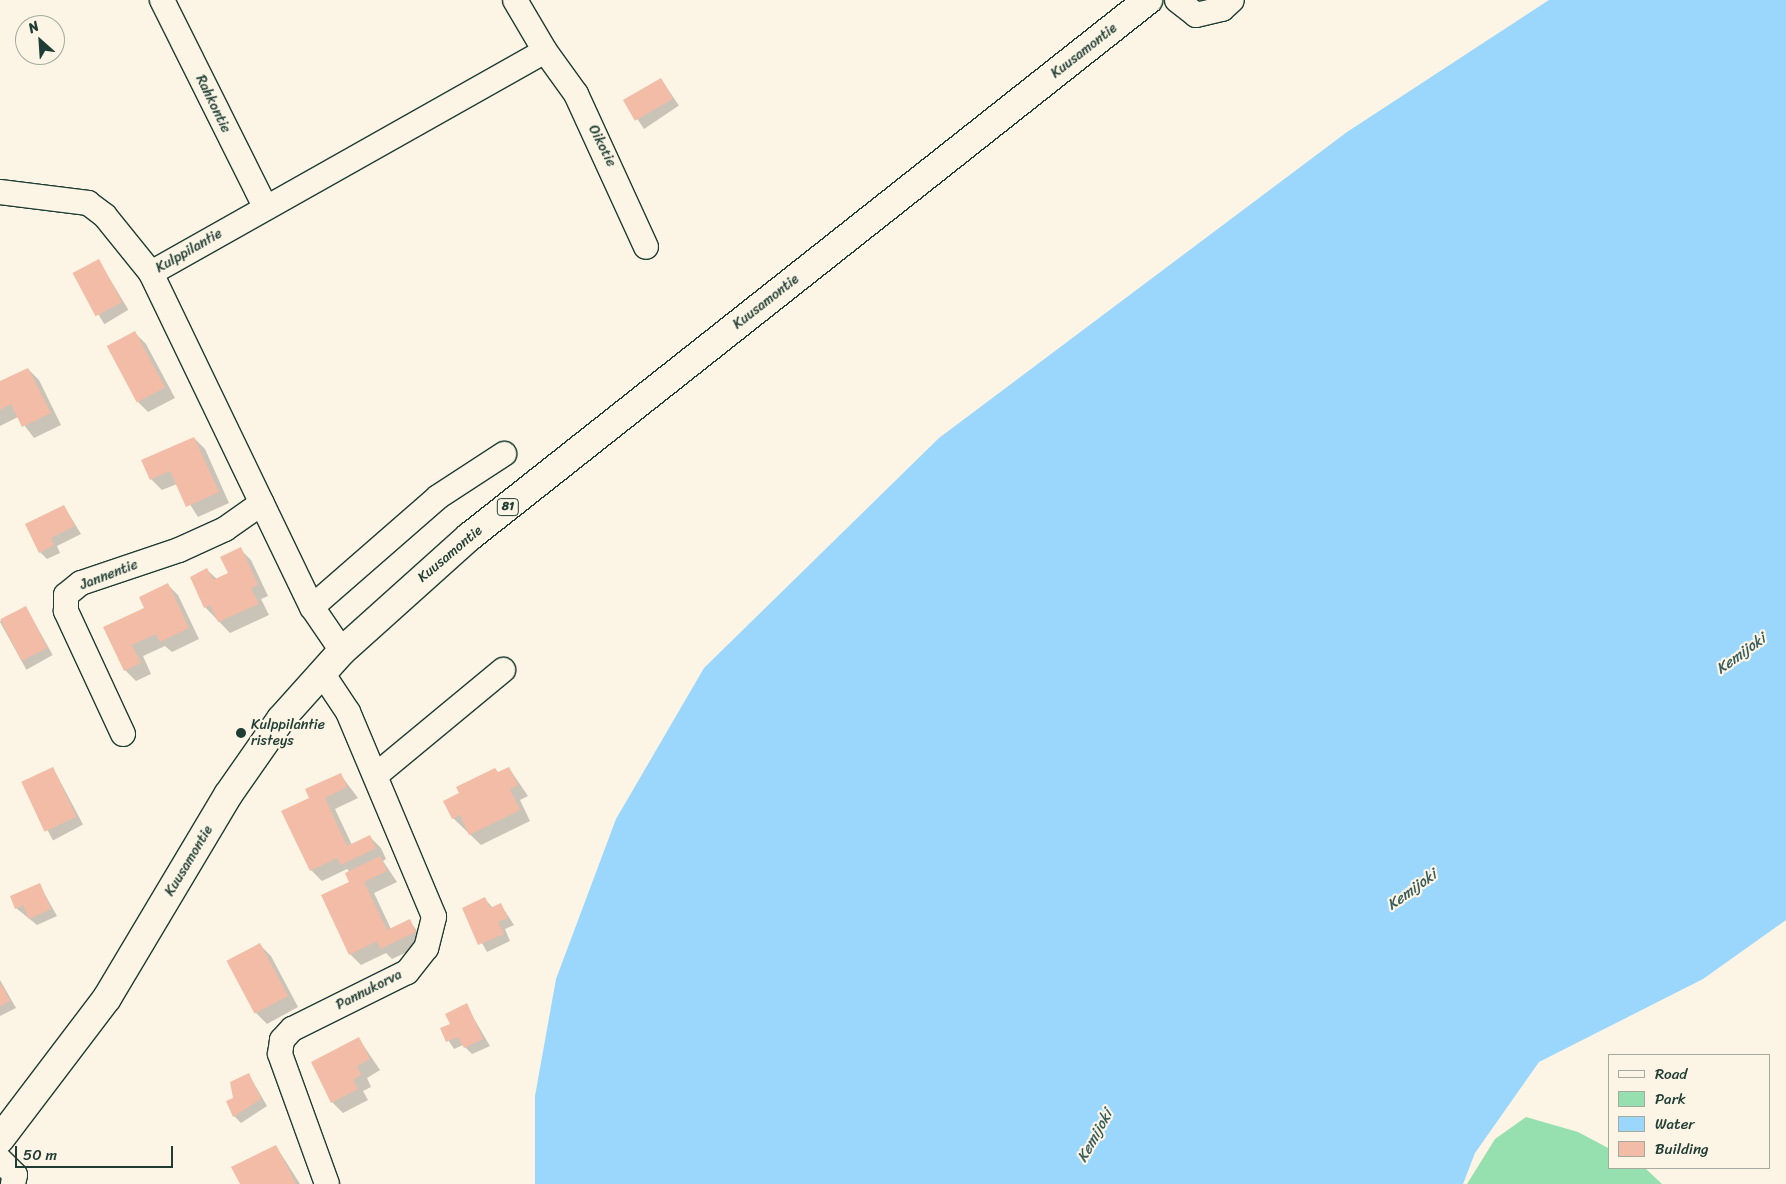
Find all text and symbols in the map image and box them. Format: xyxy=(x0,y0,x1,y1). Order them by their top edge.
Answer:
text: N xyxy=(24,14,43,40)
north arrow xyxy=(15,15,65,65)
street label: Kuusamontie xyxy=(1048,20,1120,82)
street label: Rahkontie xyxy=(192,72,234,136)
street label: Oikotie xyxy=(584,122,620,170)
street label: Kulppilantie xyxy=(153,225,225,277)
street label: Kuusamontie xyxy=(730,271,802,333)
road number: 81 xyxy=(497,498,519,516)
street label: Kuusamontie xyxy=(414,522,486,586)
street label: Jannentie xyxy=(78,556,140,594)
water label: Kemijoki xyxy=(1713,630,1769,678)
place label: Kulppilantie risteys xyxy=(251,717,325,750)
marker: Kulppilantie risteys xyxy=(235,727,247,739)
street label: Kuusamontie xyxy=(161,823,217,899)
water label: Kemijoki xyxy=(1384,866,1440,914)
street label: Pannukorva xyxy=(333,966,405,1014)
legend xyxy=(1608,1054,1771,1169)
text: Road xyxy=(1655,1061,1687,1087)
text: Park xyxy=(1655,1086,1686,1112)
water label: Kemijoki xyxy=(1073,1107,1117,1165)
text: Water xyxy=(1655,1111,1695,1137)
scale bar xyxy=(18,1136,175,1168)
text: Building xyxy=(1655,1136,1709,1162)
text: 50 m xyxy=(23,1142,57,1168)

